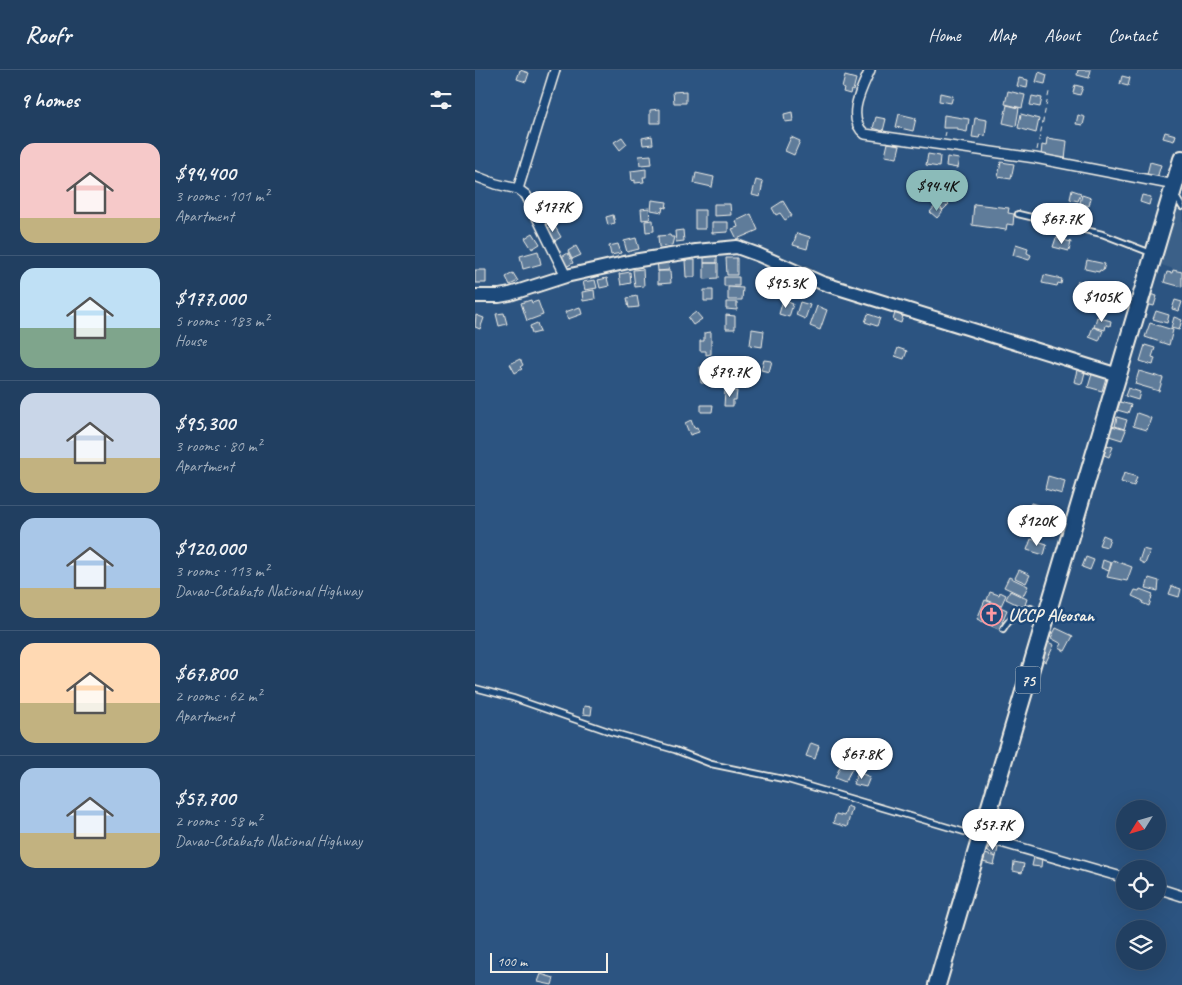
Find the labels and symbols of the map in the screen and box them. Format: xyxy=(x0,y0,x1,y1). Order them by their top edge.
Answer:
pin: $94.4K xyxy=(896,170,978,212)
pin: $177K xyxy=(518,190,588,233)
pin: $67.7K xyxy=(1021,202,1103,245)
pin: $95.3K xyxy=(745,266,827,309)
pin: $105K xyxy=(1067,280,1137,323)
pin: $79.7K xyxy=(689,356,771,398)
pin: $120K xyxy=(1002,504,1072,547)
church icon: UCCP Aleosan xyxy=(980,603,1004,627)
place label: UCCP Aleosan xyxy=(1008,604,1096,626)
road number: 75 xyxy=(1015,666,1041,694)
pin: $67.8K xyxy=(821,738,903,780)
north arrow xyxy=(1116,800,1166,850)
pin: $57.7K xyxy=(952,808,1034,851)
scale bar xyxy=(490,950,607,973)

